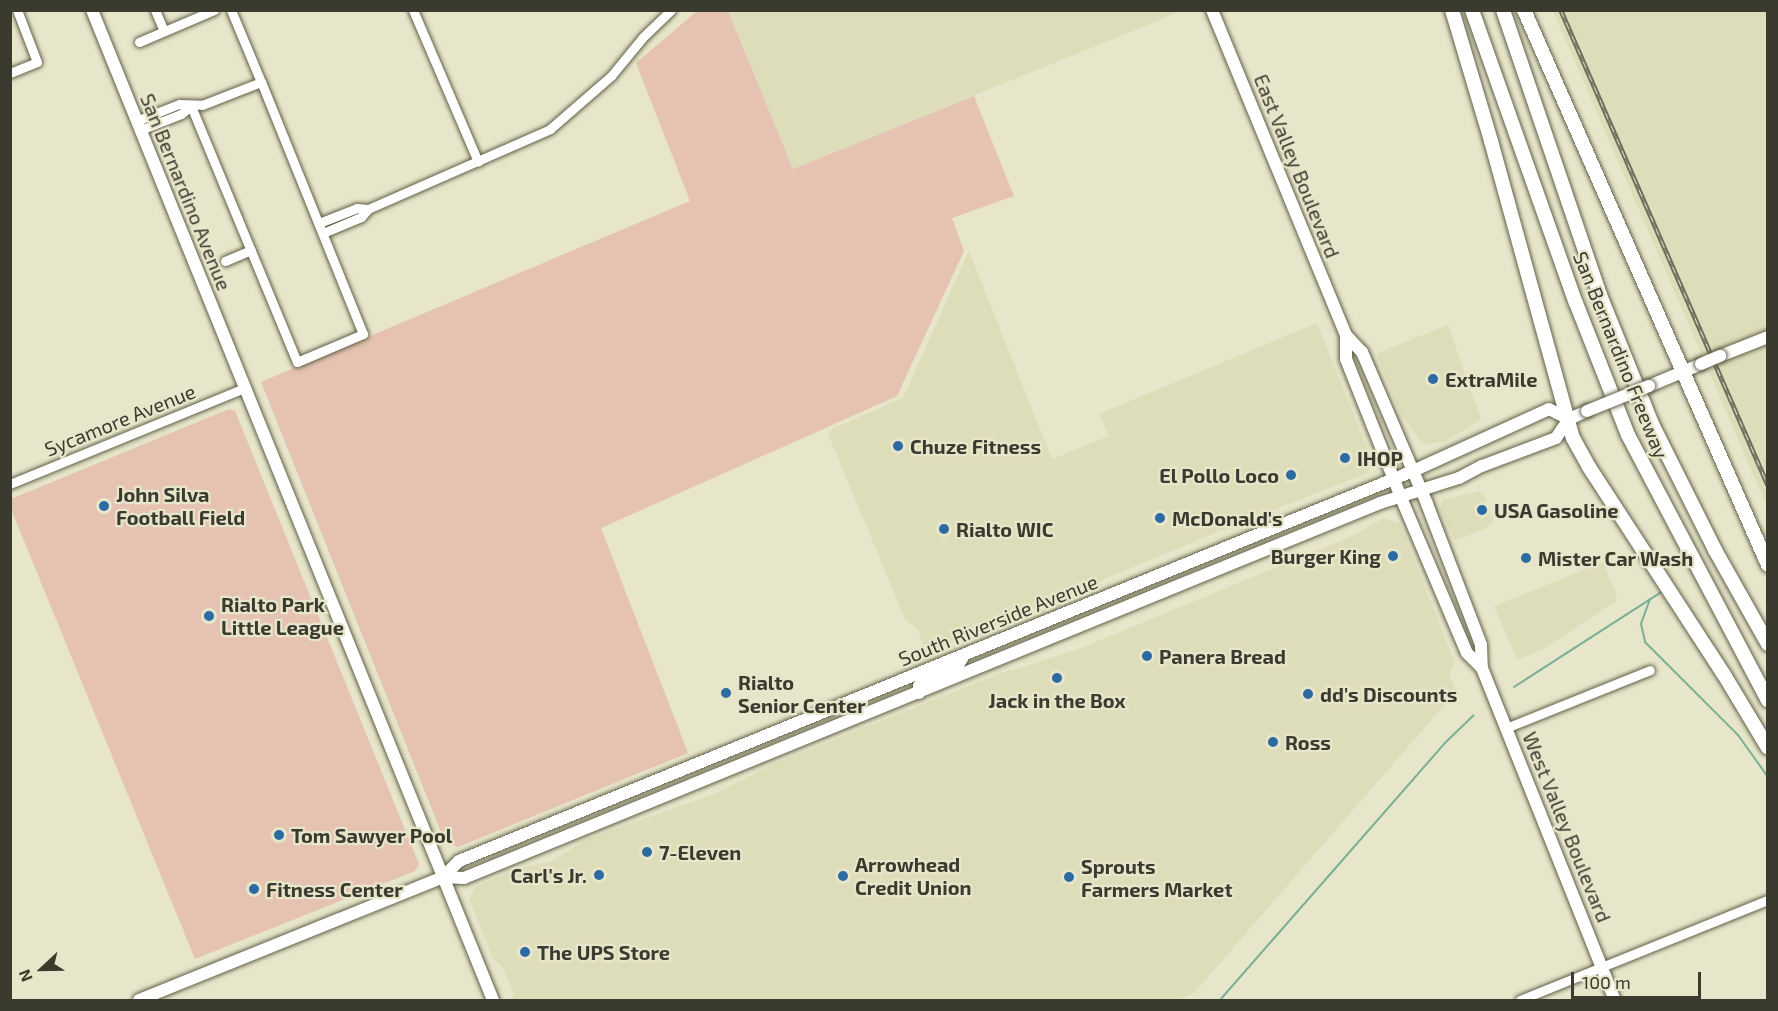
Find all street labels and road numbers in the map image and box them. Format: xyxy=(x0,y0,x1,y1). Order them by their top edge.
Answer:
street label: East Valley Boulevard xyxy=(1249,70,1345,262)
street label: San Bernardino Avenue xyxy=(135,90,237,294)
street label: San Bernardino Freeway xyxy=(1568,248,1674,462)
street label: Sycamore Avenue xyxy=(41,379,199,461)
street label: South Riverside Avenue xyxy=(895,569,1101,671)
street label: West Valley Boulevard xyxy=(1518,728,1616,926)

